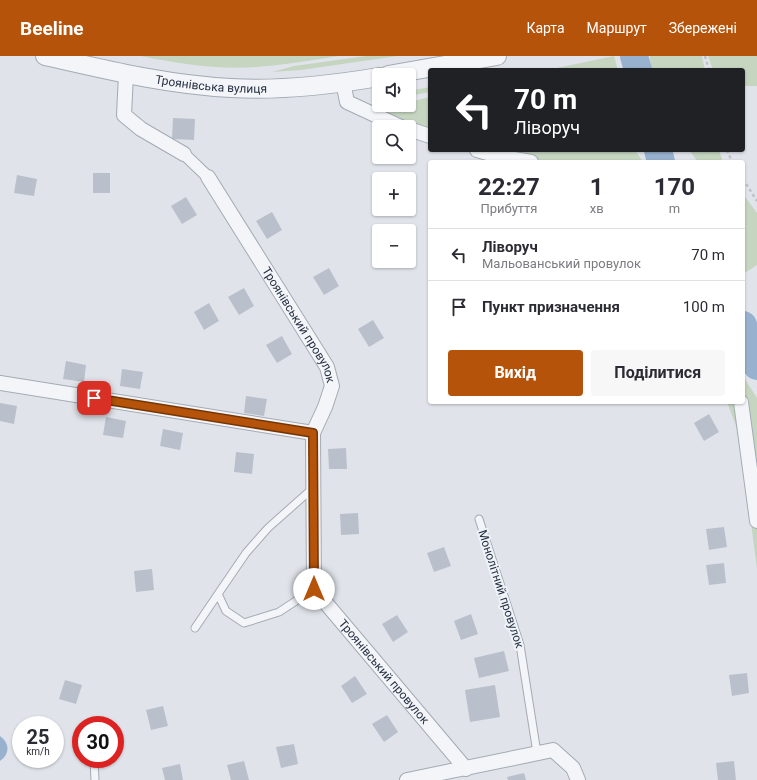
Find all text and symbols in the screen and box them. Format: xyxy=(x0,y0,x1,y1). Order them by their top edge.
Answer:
text: Beeline xyxy=(20,17,84,40)
text: Карта xyxy=(526,20,565,36)
text: Маршрут xyxy=(587,20,647,36)
text: Збережені xyxy=(669,20,737,36)
map controls xyxy=(372,68,416,268)
button: sound xyxy=(372,68,416,112)
street label: Троянівська вулиця xyxy=(154,72,267,96)
text: 70 m xyxy=(514,83,577,116)
icon: left xyxy=(448,84,500,136)
text: Ліворуч xyxy=(514,117,580,138)
button: search xyxy=(372,120,416,164)
button: + xyxy=(372,172,416,216)
text: 22:27 xyxy=(478,173,540,201)
text: 1 xyxy=(590,173,604,201)
text: 170 xyxy=(654,173,695,201)
text: Прибуття xyxy=(480,201,537,216)
text: хв xyxy=(590,201,604,216)
text: m xyxy=(669,201,680,216)
button: − xyxy=(372,224,416,268)
text: Ліворуч xyxy=(482,238,538,256)
icon: left xyxy=(448,244,470,266)
text: 70 m xyxy=(691,246,725,264)
text: Мальованський провулок xyxy=(482,256,641,271)
street label: Троянівський провулок xyxy=(259,265,338,385)
icon: arrive xyxy=(448,296,470,318)
text: Пункт призначення xyxy=(482,298,620,316)
text: 100 m xyxy=(683,298,725,316)
button: Вихід xyxy=(448,350,583,396)
button: Поділитися xyxy=(591,350,725,396)
pin xyxy=(77,381,111,415)
icon: arrive xyxy=(83,387,105,409)
street label: Монолітний провулок xyxy=(475,528,527,650)
position arrow xyxy=(293,568,335,610)
street label: Троянівський провулок xyxy=(336,617,432,727)
speed limit sign: 30 xyxy=(72,716,124,768)
text: 25 xyxy=(27,725,49,749)
text: km/h xyxy=(26,746,50,757)

